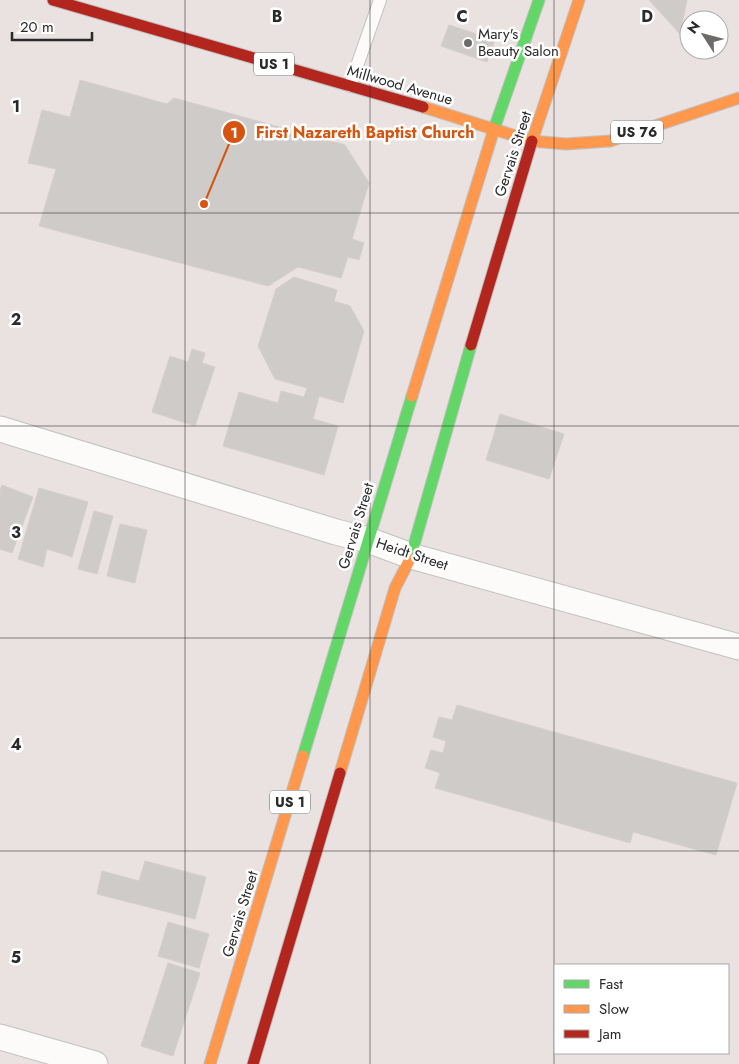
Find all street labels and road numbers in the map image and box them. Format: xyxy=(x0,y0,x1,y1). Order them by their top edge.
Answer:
road number: US 1 xyxy=(254,52,294,76)
street label: Millwood Avenue xyxy=(345,59,456,111)
street label: Gervais Street xyxy=(489,108,537,200)
road number: US 76 xyxy=(611,120,663,144)
street label: Gervais Street xyxy=(332,480,380,572)
street label: Heidt Street xyxy=(373,532,451,576)
road number: US 1 xyxy=(270,790,310,814)
street label: Gervais Street xyxy=(216,868,264,960)

